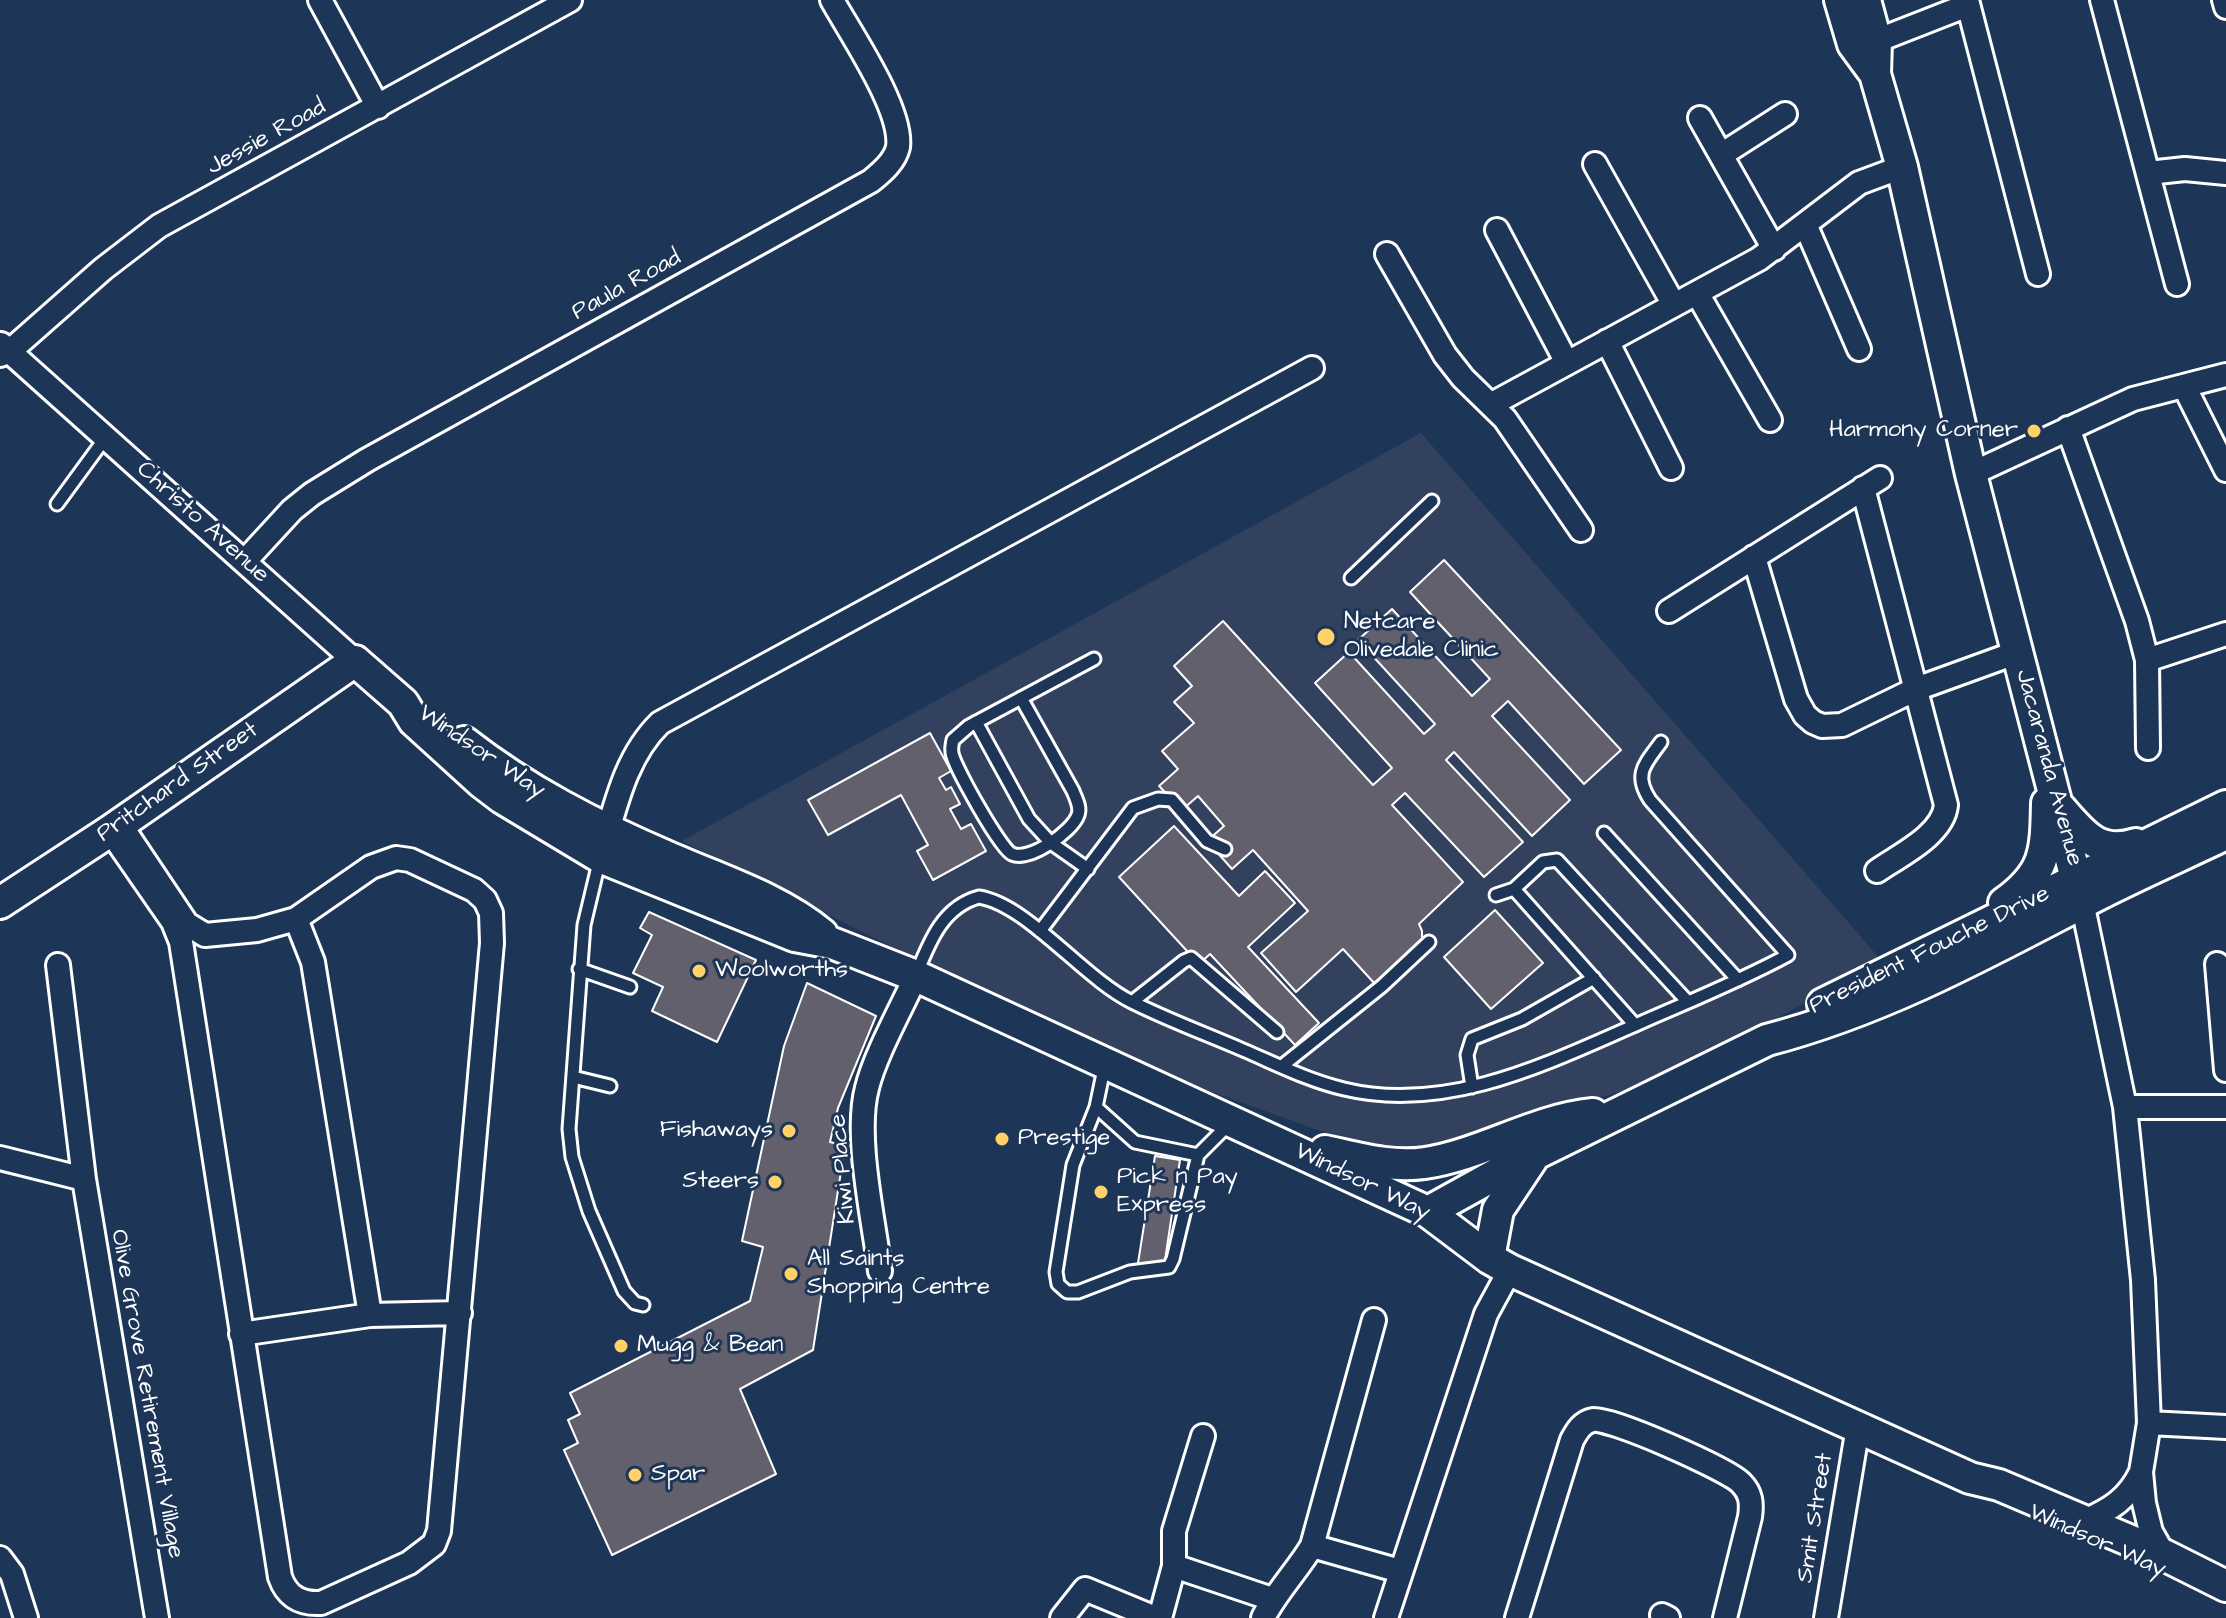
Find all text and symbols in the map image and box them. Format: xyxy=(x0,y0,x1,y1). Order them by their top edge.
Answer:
street label: Jessie Road xyxy=(203,94,331,182)
street label: Paula Road xyxy=(567,244,687,328)
place label: Harmony Corner xyxy=(1829,417,2018,445)
marker: Harmony Corner xyxy=(2025,422,2043,440)
street label: Christo Avenue xyxy=(130,456,274,590)
place label: Netcare Olivedale Clinic xyxy=(1344,609,1499,665)
marker: Netcare Olivedale Clinic xyxy=(1315,626,1337,648)
street label: Jacaranda Avenue xyxy=(2008,667,2088,869)
street label: Windsor Way xyxy=(412,700,550,806)
street label: Pritchard Street xyxy=(92,717,264,849)
street label: President Fouche Drive xyxy=(1805,880,2055,1022)
place label: Woolworths xyxy=(715,957,848,985)
marker: Woolworths xyxy=(690,962,708,980)
street label: Kiwi Place xyxy=(825,1113,863,1225)
place label: Fishaways xyxy=(660,1117,773,1145)
marker: Fishaways xyxy=(780,1122,798,1140)
place label: Prestige xyxy=(1018,1125,1110,1153)
marker: Prestige xyxy=(993,1130,1011,1148)
street label: Windsor Way xyxy=(1290,1138,1434,1228)
place label: Pick n Pay Express xyxy=(1117,1164,1238,1220)
place label: Steers xyxy=(683,1168,759,1196)
marker: Steers xyxy=(766,1173,784,1191)
marker: Pick n Pay Express xyxy=(1092,1183,1110,1201)
street label: Olive Grove Retirement Village xyxy=(103,1227,189,1561)
place label: All Saints Shopping Centre xyxy=(807,1246,990,1302)
marker: All Saints Shopping Centre xyxy=(782,1265,800,1283)
place label: Mugg & Bean xyxy=(637,1332,783,1360)
marker: Mugg & Bean xyxy=(612,1337,630,1355)
street label: Smit Street xyxy=(1792,1451,1840,1585)
place label: Spar xyxy=(651,1461,705,1489)
marker: Spar xyxy=(626,1466,644,1484)
street label: Windsor Way xyxy=(2024,1499,2170,1585)

